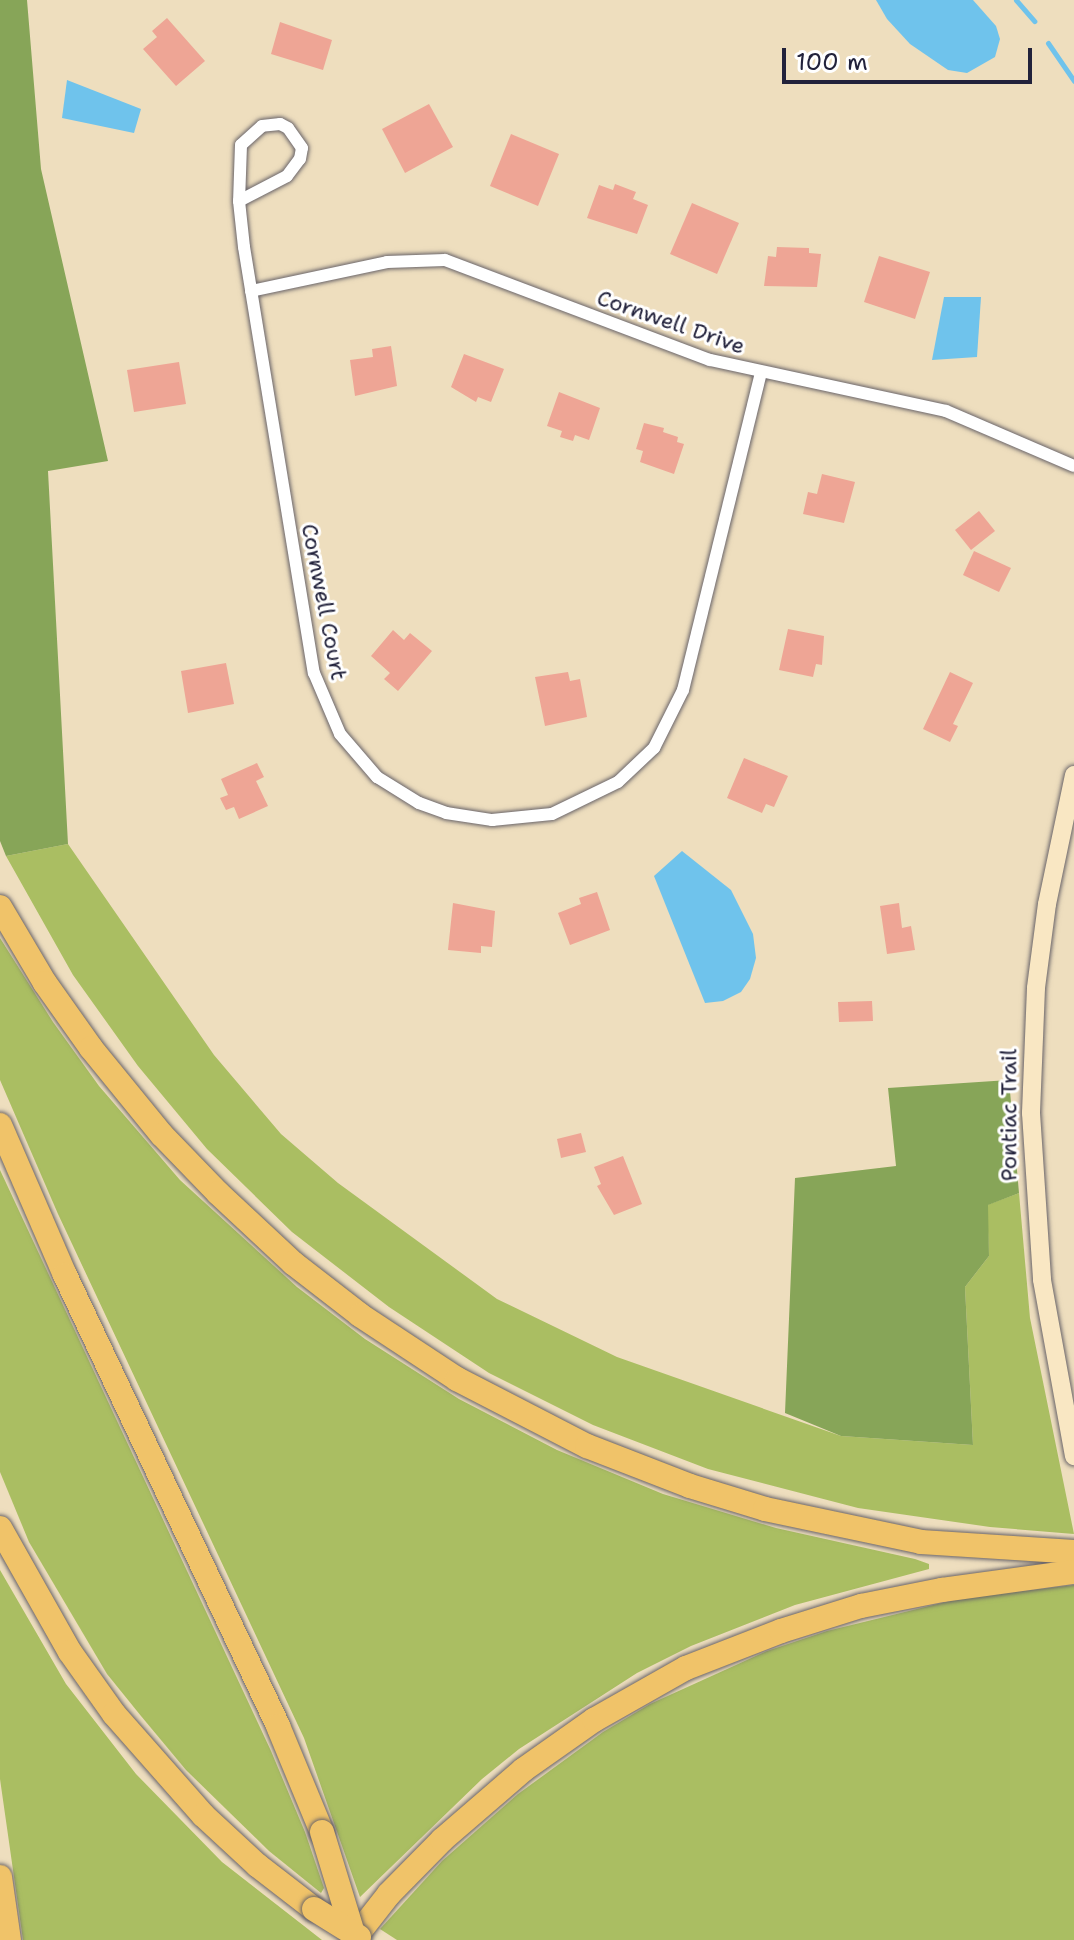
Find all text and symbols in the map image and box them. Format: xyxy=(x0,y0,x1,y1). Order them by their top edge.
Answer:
scale bar xyxy=(786,32,1036,82)
text: 100 m xyxy=(796,46,868,78)
street label: Cornwell Drive xyxy=(594,284,748,360)
street label: Cornwell Court xyxy=(296,521,352,683)
street label: Pontiac Trail xyxy=(996,1049,1022,1181)

